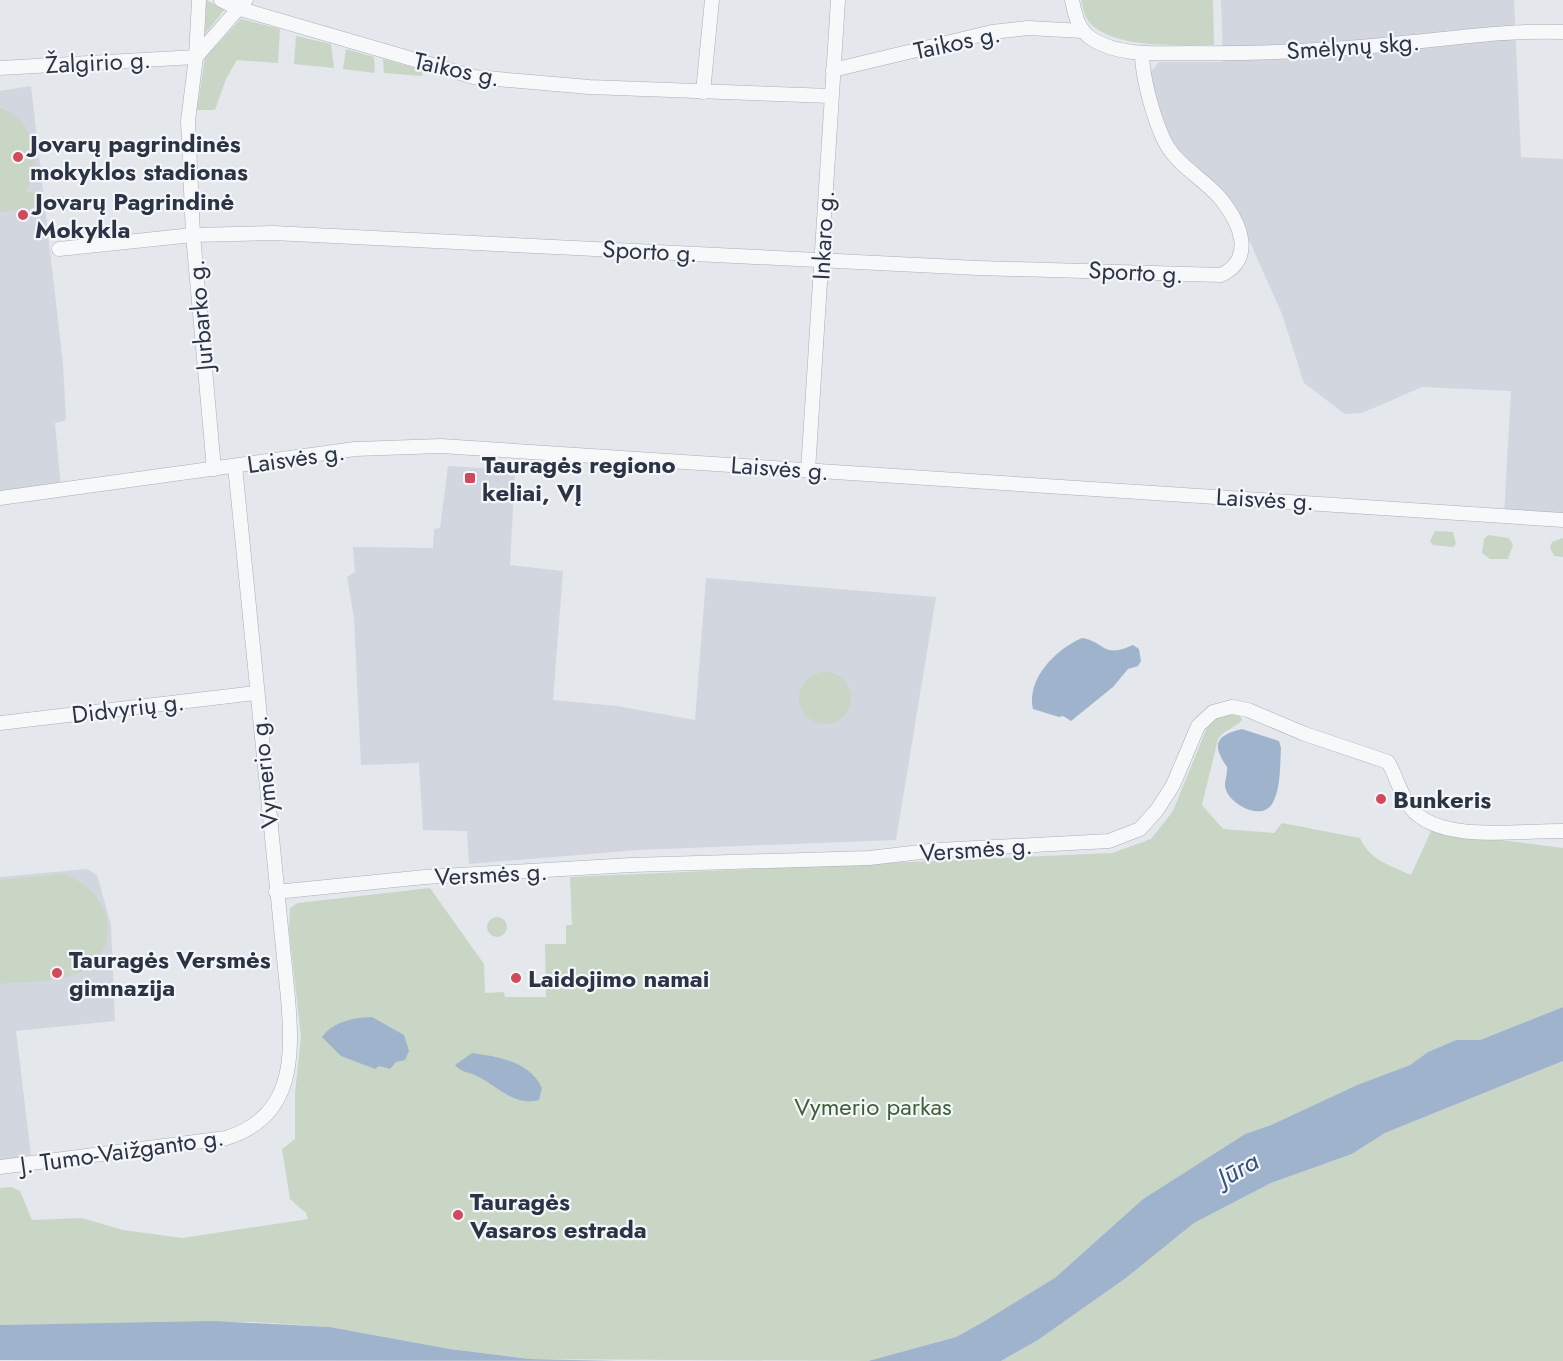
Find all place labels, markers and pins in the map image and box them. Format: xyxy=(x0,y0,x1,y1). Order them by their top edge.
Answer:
place label: Jovarų pagrindinės mokyklos stadionas xyxy=(26,126,248,189)
marker: Jovarų pagrindinės mokyklos stadionas xyxy=(11,150,25,164)
place label: Jovarų Pagrindinė Mokykla xyxy=(31,184,234,247)
marker: Jovarų Pagrindinė Mokykla xyxy=(16,208,30,222)
place label: Tauragės regiono keliai, VĮ xyxy=(482,447,676,510)
marker: Tauragės regiono keliai, VĮ xyxy=(463,471,477,485)
place label: Bunkeris xyxy=(1393,782,1491,817)
marker: Bunkeris xyxy=(1374,792,1388,806)
place label: Tauragės Versmės gimnazija xyxy=(69,942,271,1005)
place label: Laidojimo namai xyxy=(528,961,709,996)
marker: Tauragės Versmės gimnazija xyxy=(50,966,64,980)
marker: Laidojimo namai xyxy=(509,971,523,985)
place label: Tauragės Vasaros estrada xyxy=(469,1184,647,1247)
marker: Tauragės Vasaros estrada xyxy=(451,1208,465,1222)

